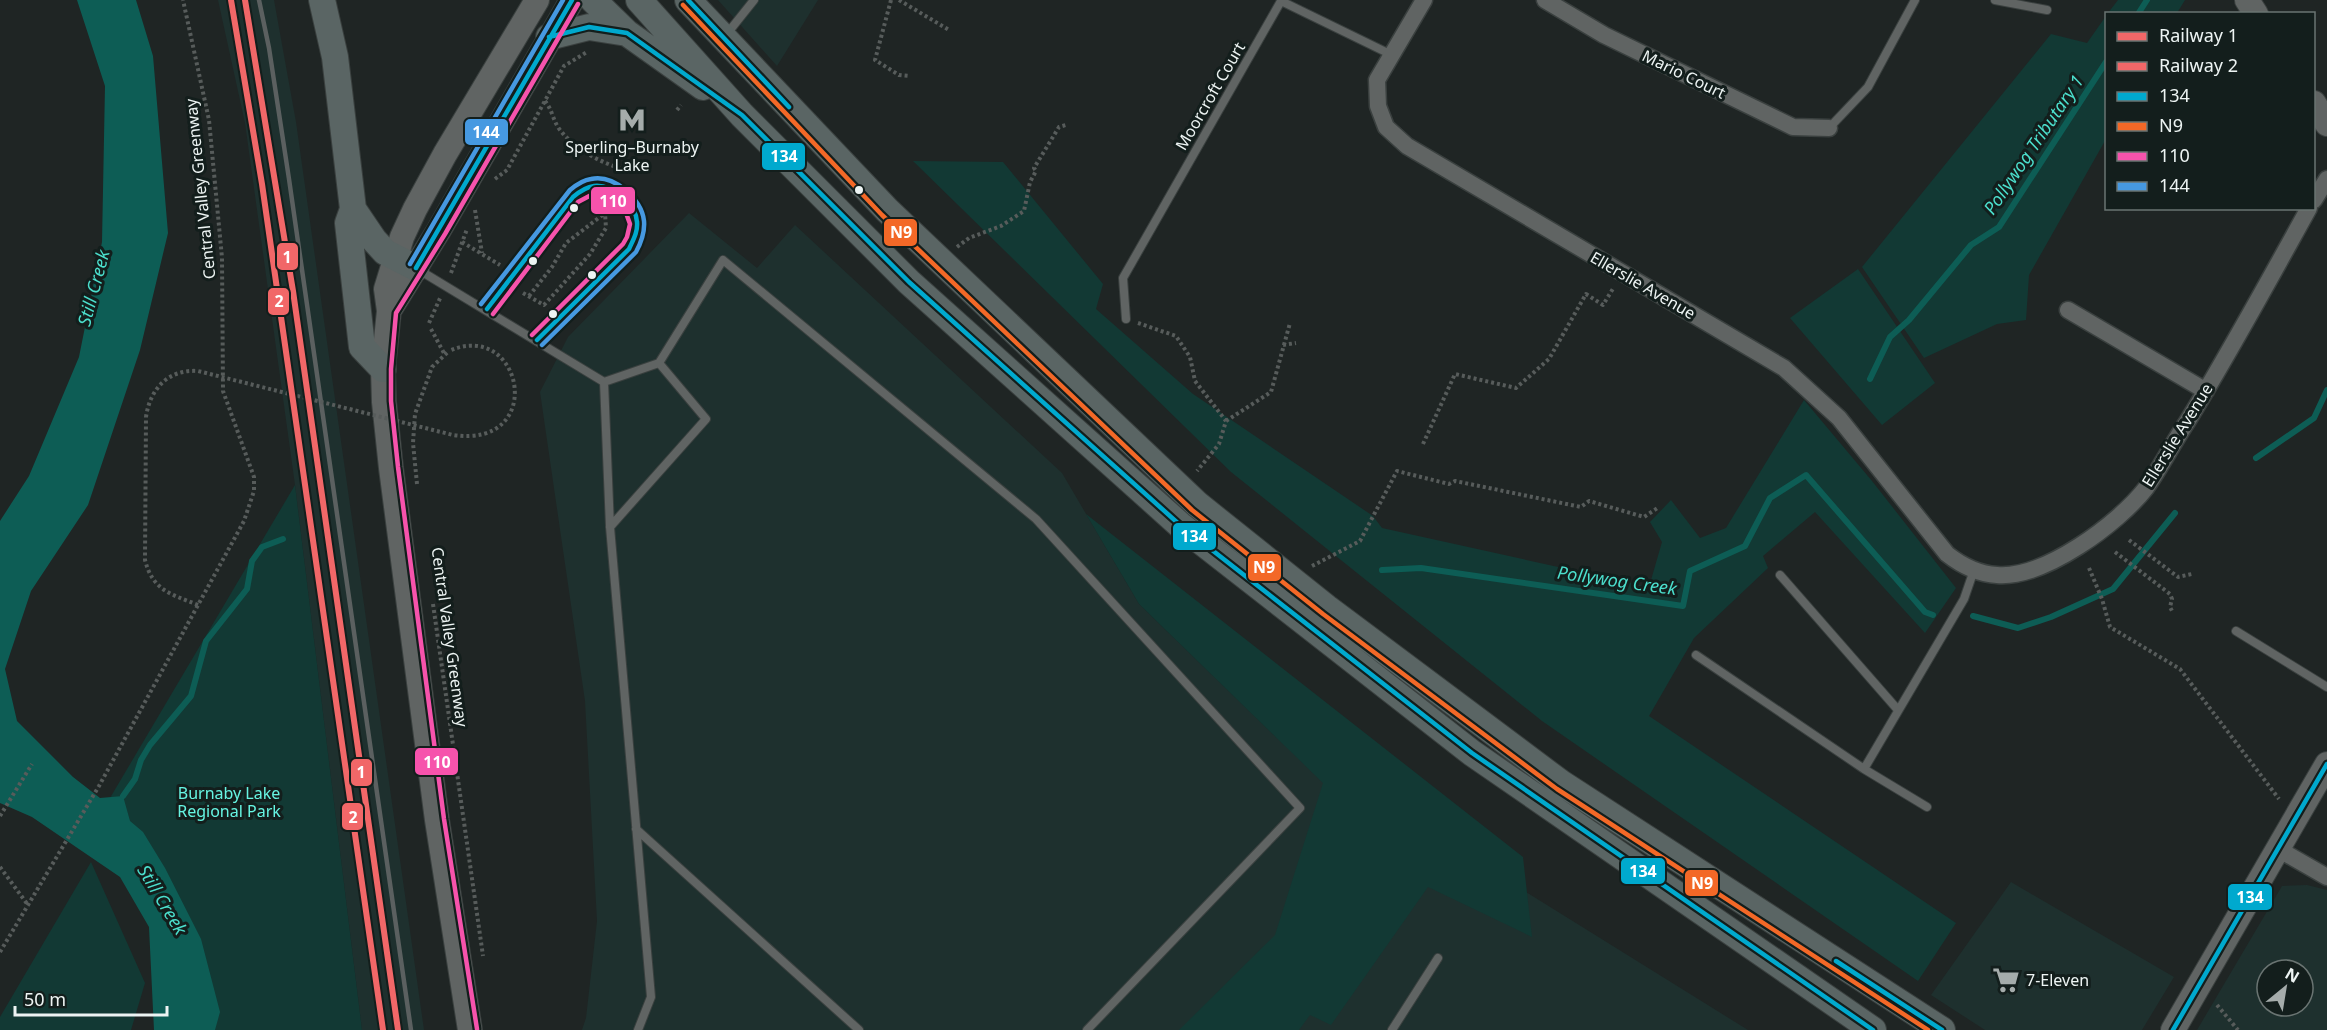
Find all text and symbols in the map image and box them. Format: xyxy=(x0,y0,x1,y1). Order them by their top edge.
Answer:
legend xyxy=(2105,12,2315,210)
text: Railway 1 xyxy=(2159,23,2238,47)
street label: Moorcroft Court xyxy=(1170,38,1250,154)
street label: Mario Court xyxy=(1639,44,1730,104)
text: Railway 2 xyxy=(2159,53,2238,77)
water label: Pollywog Tributary 1 xyxy=(1978,70,2089,219)
text: 134 xyxy=(2159,83,2190,107)
street label: Central Valley Greenway xyxy=(179,97,220,280)
metro station icon: Sperling–Burnaby Lake xyxy=(617,105,647,135)
text: N9 xyxy=(2159,113,2183,137)
line badge: 144 xyxy=(464,118,509,146)
text: 144 xyxy=(472,121,500,143)
place label: Sperling–Burnaby Lake xyxy=(565,136,700,176)
line badge: 134 xyxy=(761,142,806,171)
text: 110 xyxy=(2159,143,2190,167)
text: 134 xyxy=(770,145,798,167)
text: 144 xyxy=(2159,173,2190,197)
unlabelled marker xyxy=(853,184,865,196)
line badge: 110 xyxy=(590,186,636,215)
text: 110 xyxy=(599,190,627,212)
unlabelled marker xyxy=(568,202,580,214)
line badge: N9 xyxy=(883,218,918,247)
text: N9 xyxy=(890,221,912,243)
line badge: 1 xyxy=(276,242,299,271)
water label: Still Creek xyxy=(71,246,115,328)
text: 1 xyxy=(282,246,292,268)
street label: Ellerslie Avenue xyxy=(1586,246,1700,324)
unlabelled marker xyxy=(527,255,539,267)
unlabelled marker xyxy=(586,269,598,281)
line badge: 2 xyxy=(267,287,290,316)
text: 2 xyxy=(274,290,284,312)
unlabelled marker xyxy=(547,308,559,320)
street label: Ellerslie Avenue xyxy=(2136,379,2218,491)
line badge: 134 xyxy=(1172,522,1217,551)
text: 134 xyxy=(1180,525,1208,547)
street label: Central Valley Greenway xyxy=(426,546,474,729)
line badge: N9 xyxy=(1247,553,1282,582)
text: N9 xyxy=(1253,556,1275,578)
water label: Pollywog Creek xyxy=(1556,560,1680,600)
line badge: 110 xyxy=(414,747,459,776)
text: 110 xyxy=(423,751,451,773)
line badge: 1 xyxy=(350,758,373,787)
text: 1 xyxy=(356,761,366,783)
park label: Burnaby Lake Regional Park xyxy=(177,782,281,822)
line badge: 2 xyxy=(341,802,364,831)
text: 2 xyxy=(348,806,358,828)
line badge: 134 xyxy=(1620,857,1666,885)
water label: Still Creek xyxy=(133,860,194,940)
text: 134 xyxy=(1629,860,1657,882)
line badge: N9 xyxy=(1684,869,1719,897)
text: N9 xyxy=(1691,872,1713,894)
line badge: 134 xyxy=(2227,883,2273,911)
text: 134 xyxy=(2236,886,2264,908)
north arrow xyxy=(2255,958,2315,1018)
text: N xyxy=(2281,962,2304,988)
supermarket icon: 7-Eleven xyxy=(1991,965,2021,995)
place label: 7-Eleven xyxy=(2026,969,2089,991)
scale bar xyxy=(15,979,166,1017)
text: 50 m xyxy=(24,987,66,1011)

